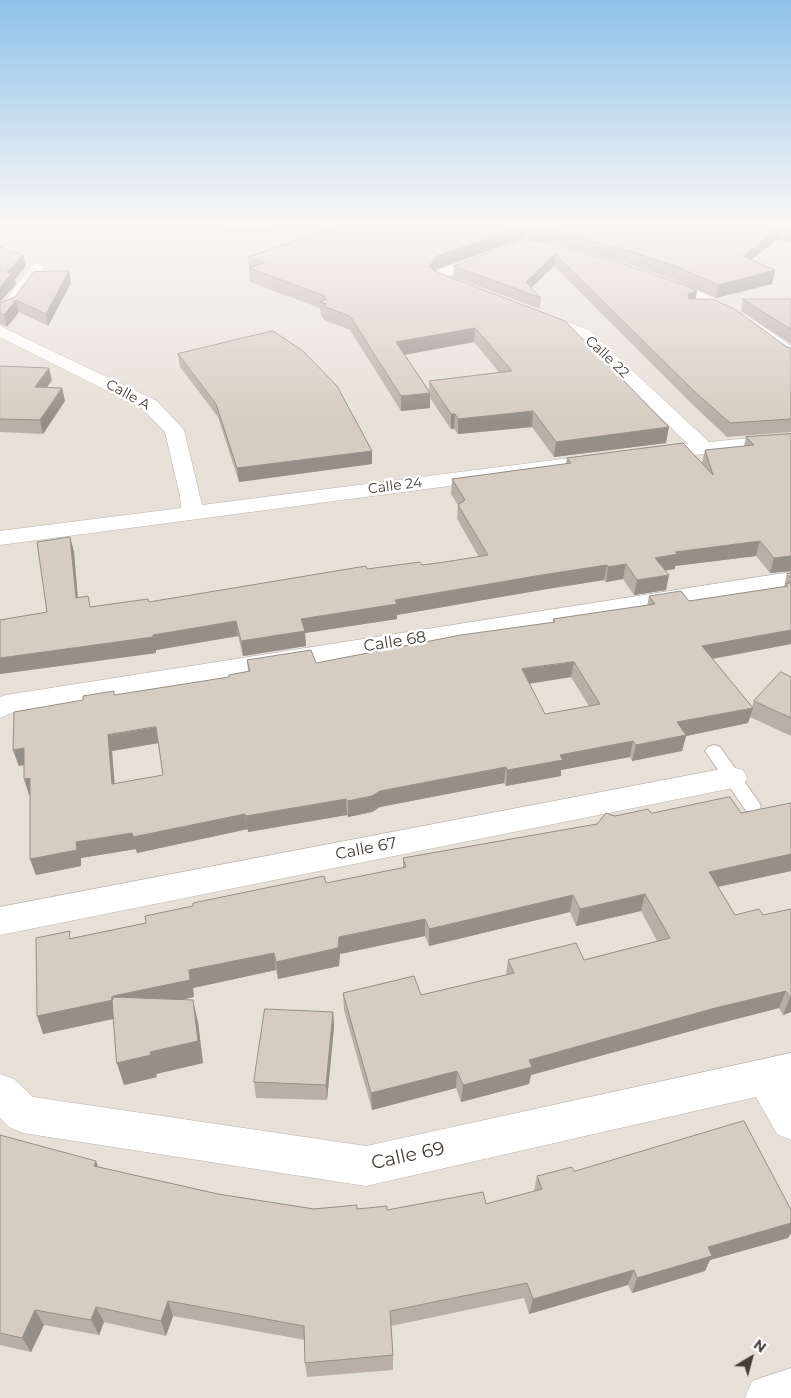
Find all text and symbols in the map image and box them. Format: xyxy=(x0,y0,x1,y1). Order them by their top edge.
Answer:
street label: Calle 22 xyxy=(582,333,632,381)
street label: Calle A xyxy=(103,376,153,414)
street label: Calle 24 xyxy=(367,474,423,498)
street label: Calle 68 xyxy=(362,628,428,656)
street label: Calle 67 xyxy=(334,834,398,864)
street label: Calle 69 xyxy=(369,1137,447,1175)
north arrow xyxy=(726,1333,776,1383)
text: N xyxy=(750,1335,770,1357)

